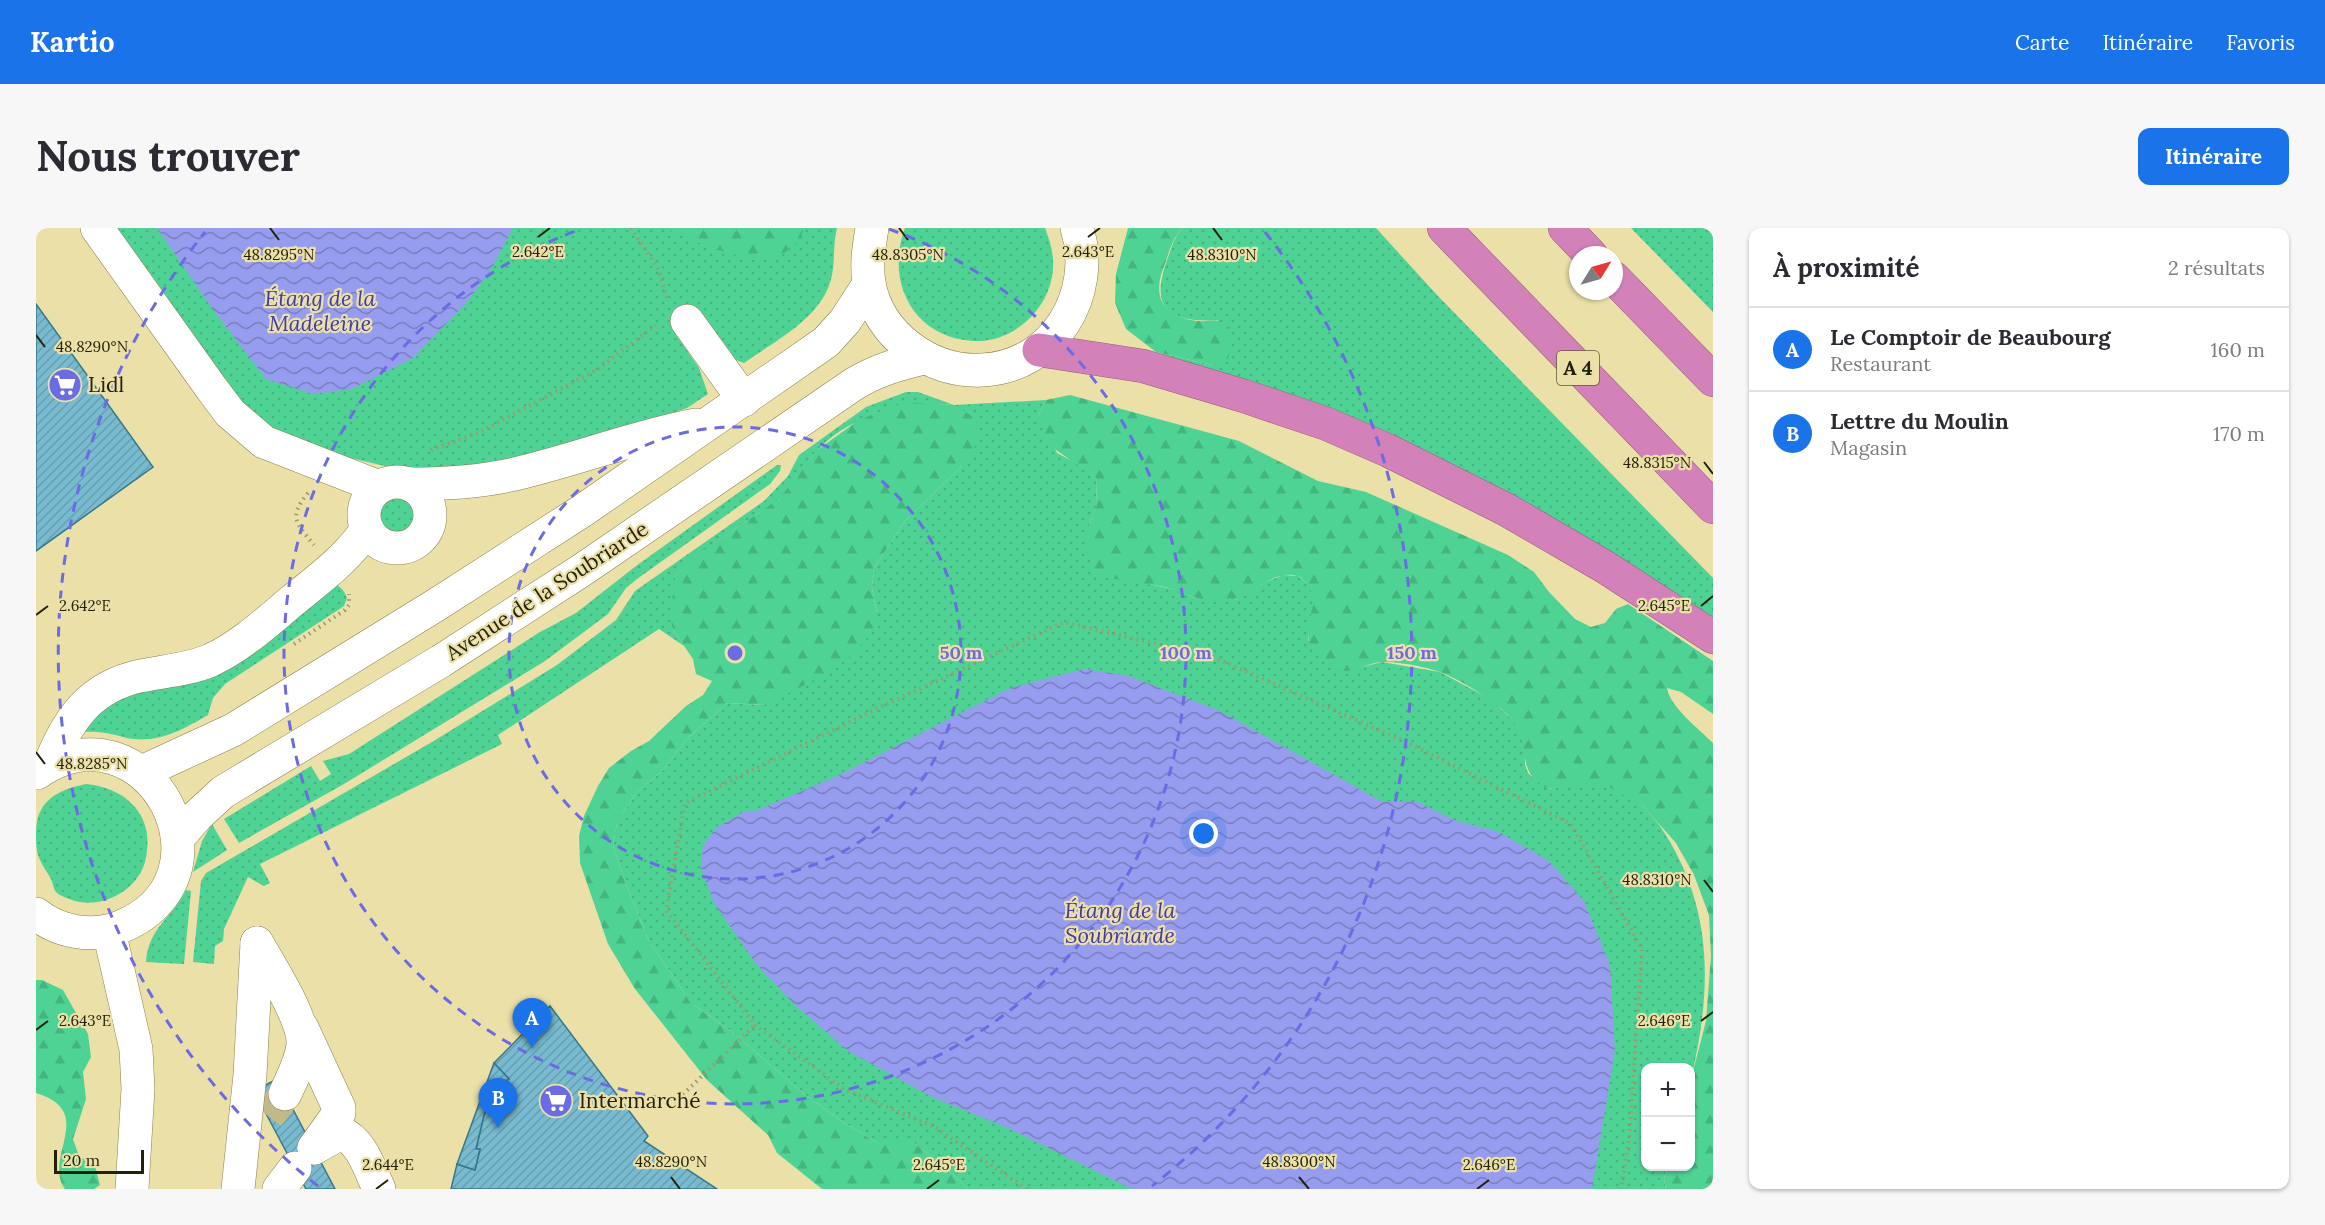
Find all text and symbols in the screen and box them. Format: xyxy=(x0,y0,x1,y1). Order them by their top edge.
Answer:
text: Kartio xyxy=(30,24,114,60)
text: Carte xyxy=(2015,29,2069,56)
text: Itinéraire xyxy=(2102,29,2193,56)
text: Favoris xyxy=(2226,29,2295,56)
button: Itinéraire xyxy=(2138,128,2289,185)
text: Nous trouver xyxy=(36,129,300,183)
text: 2.642°E xyxy=(512,242,564,261)
text: 2.643°E xyxy=(1062,242,1114,261)
text: 48.8295°N xyxy=(243,245,315,264)
text: 48.8305°N xyxy=(872,245,944,264)
text: 48.8310°N xyxy=(1187,245,1257,264)
north arrow xyxy=(1569,246,1623,300)
text: À proximité xyxy=(1773,251,1919,284)
text: 2 résultats xyxy=(2168,255,2265,280)
water label: Étang de la Madeleine xyxy=(264,284,376,337)
text: Le Comptoir de Beaubourg xyxy=(1830,323,2111,351)
text: 48.8290°N xyxy=(56,337,128,356)
text: A xyxy=(1786,337,1799,362)
text: 160 m xyxy=(2211,337,2265,362)
road number: A 4 xyxy=(1557,351,1599,385)
text: Restaurant xyxy=(1830,351,1931,376)
supermarket icon: Lidl xyxy=(47,367,83,403)
place label: Lidl xyxy=(88,371,124,398)
text: Lettre du Moulin xyxy=(1830,407,2009,435)
text: B xyxy=(1786,421,1799,446)
text: 170 m xyxy=(2213,421,2265,446)
text: Magasin xyxy=(1830,435,1907,460)
text: 48.8315°N xyxy=(1623,453,1691,472)
street label: Avenue de la Soubriarde xyxy=(440,515,653,667)
text: 2.642°E xyxy=(59,596,111,615)
text: 2.645°E xyxy=(1638,596,1690,615)
text: 50 m xyxy=(940,641,983,664)
text: 100 m xyxy=(1160,641,1212,664)
text: 150 m xyxy=(1387,641,1437,664)
centre of rings xyxy=(725,643,745,663)
text: 48.8285°N xyxy=(57,754,127,773)
your location xyxy=(1189,819,1218,848)
text: 48.8310°N xyxy=(1622,870,1692,889)
water label: Étang de la Soubriarde xyxy=(1064,896,1176,949)
pin: A xyxy=(512,998,552,1048)
text: 2.643°E xyxy=(59,1011,111,1030)
text: 2.646°E xyxy=(1638,1011,1690,1030)
map controls xyxy=(1641,1063,1695,1171)
button: + xyxy=(1641,1063,1695,1117)
pin: B xyxy=(478,1078,518,1128)
supermarket icon: Intermarché xyxy=(538,1083,574,1119)
place label: Intermarché xyxy=(579,1087,701,1114)
button: − xyxy=(1641,1117,1695,1171)
scale bar xyxy=(54,1147,144,1174)
text: 20 m xyxy=(63,1150,100,1170)
text: 48.8290°N xyxy=(635,1152,707,1171)
text: 48.8300°N xyxy=(1262,1152,1336,1171)
text: 2.644°E xyxy=(362,1155,414,1174)
text: 2.645°E xyxy=(913,1155,965,1174)
text: 2.646°E xyxy=(1463,1155,1515,1174)

